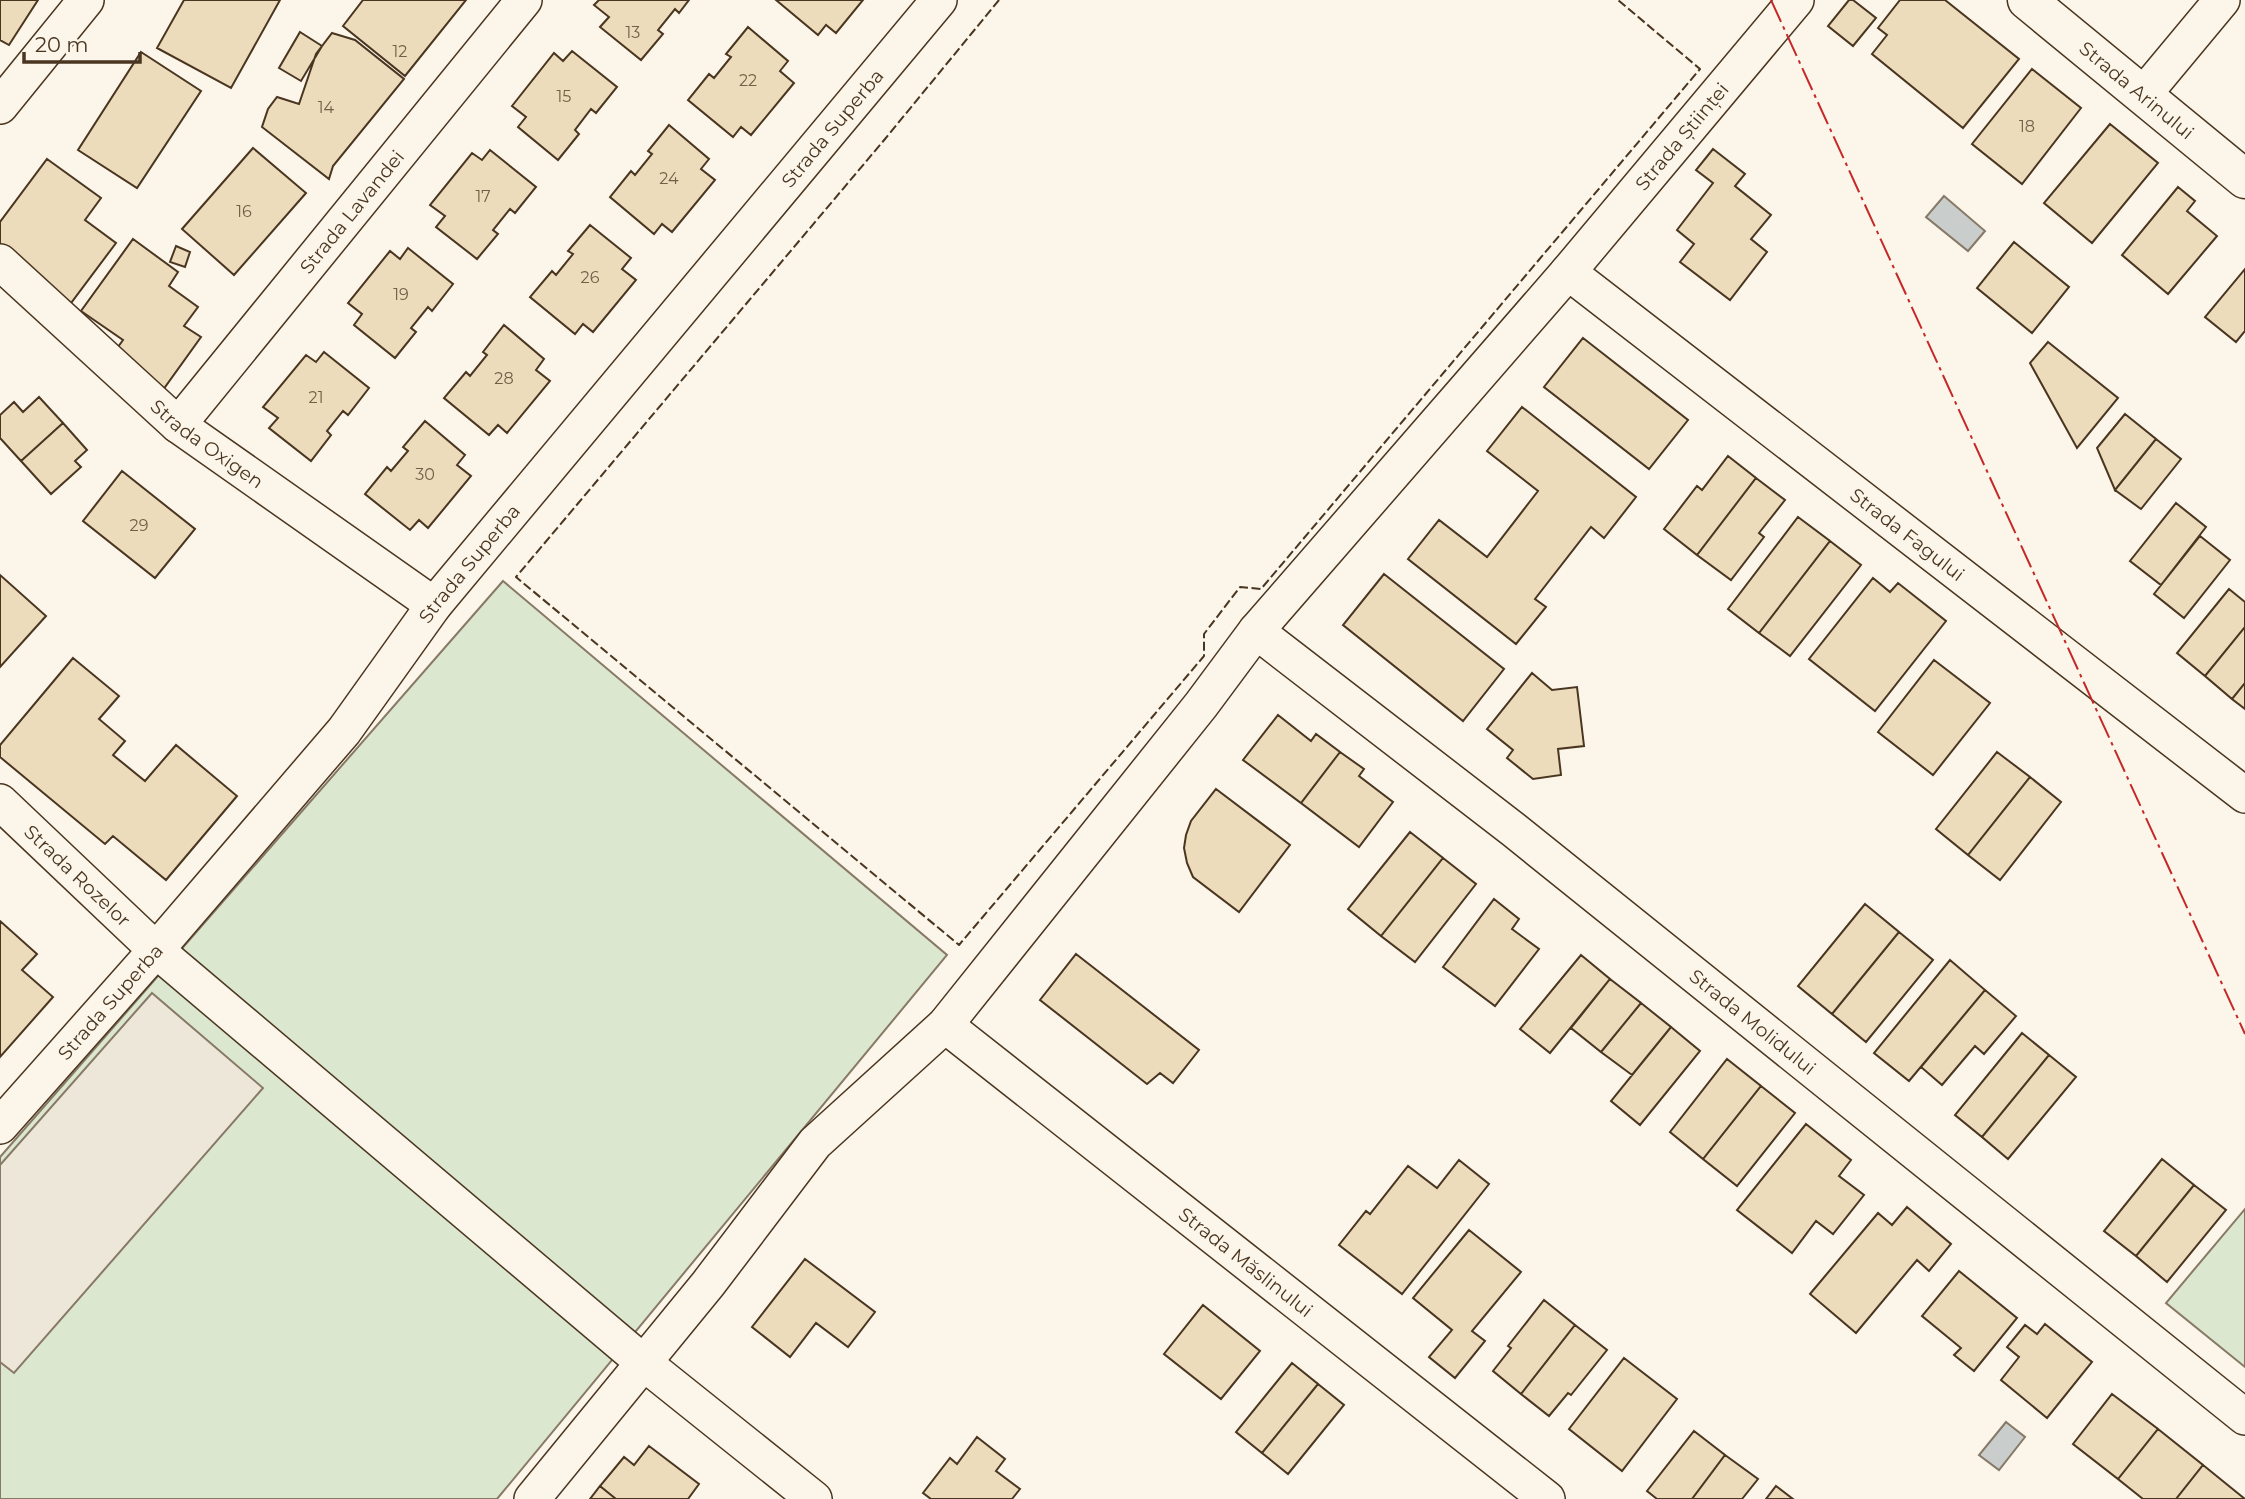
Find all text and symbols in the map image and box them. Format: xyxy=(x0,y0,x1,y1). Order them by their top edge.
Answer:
scale bar xyxy=(24,21,140,65)
house number: 13 xyxy=(626,23,640,42)
text: 20 m xyxy=(35,32,89,57)
street label: Strada Arinului xyxy=(2075,36,2199,144)
house number: 12 xyxy=(393,42,407,61)
street label: Strada Superba xyxy=(776,64,888,192)
house number: 22 xyxy=(739,71,757,90)
street label: Strada Științei xyxy=(1630,78,1733,195)
house number: 15 xyxy=(557,87,571,106)
house number: 14 xyxy=(318,98,335,117)
house number: 18 xyxy=(2019,117,2035,136)
street label: Strada Lavandei xyxy=(295,145,409,278)
house number: 24 xyxy=(659,169,679,188)
house number: 17 xyxy=(475,187,491,206)
house number: 16 xyxy=(236,202,252,221)
house number: 26 xyxy=(581,268,600,287)
house number: 19 xyxy=(393,285,409,304)
house number: 28 xyxy=(494,369,514,388)
house number: 21 xyxy=(309,388,323,407)
street label: Strada Oxigen xyxy=(146,394,268,493)
house number: 30 xyxy=(415,465,435,484)
street label: Strada Fagului xyxy=(1846,483,1969,586)
street label: Strada Superba xyxy=(414,500,525,627)
house number: 29 xyxy=(130,516,148,535)
street label: Strada Rozelor xyxy=(20,820,136,931)
street label: Strada Superba xyxy=(53,939,167,1064)
street label: Strada Molidului xyxy=(1685,964,1821,1079)
street label: Strada Măslinului xyxy=(1174,1202,1318,1322)

